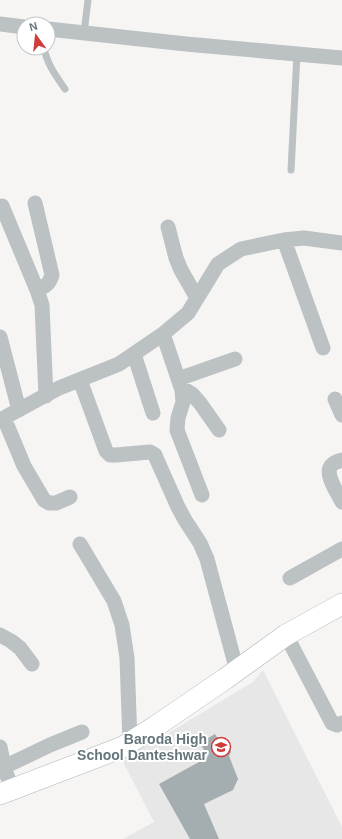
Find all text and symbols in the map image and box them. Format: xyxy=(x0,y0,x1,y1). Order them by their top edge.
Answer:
north arrow xyxy=(16,16,56,56)
text: N xyxy=(28,20,39,33)
place label: Baroda High School Danteshwar xyxy=(77,731,208,763)
school or university icon: Baroda High School Danteshwar xyxy=(210,736,232,758)

